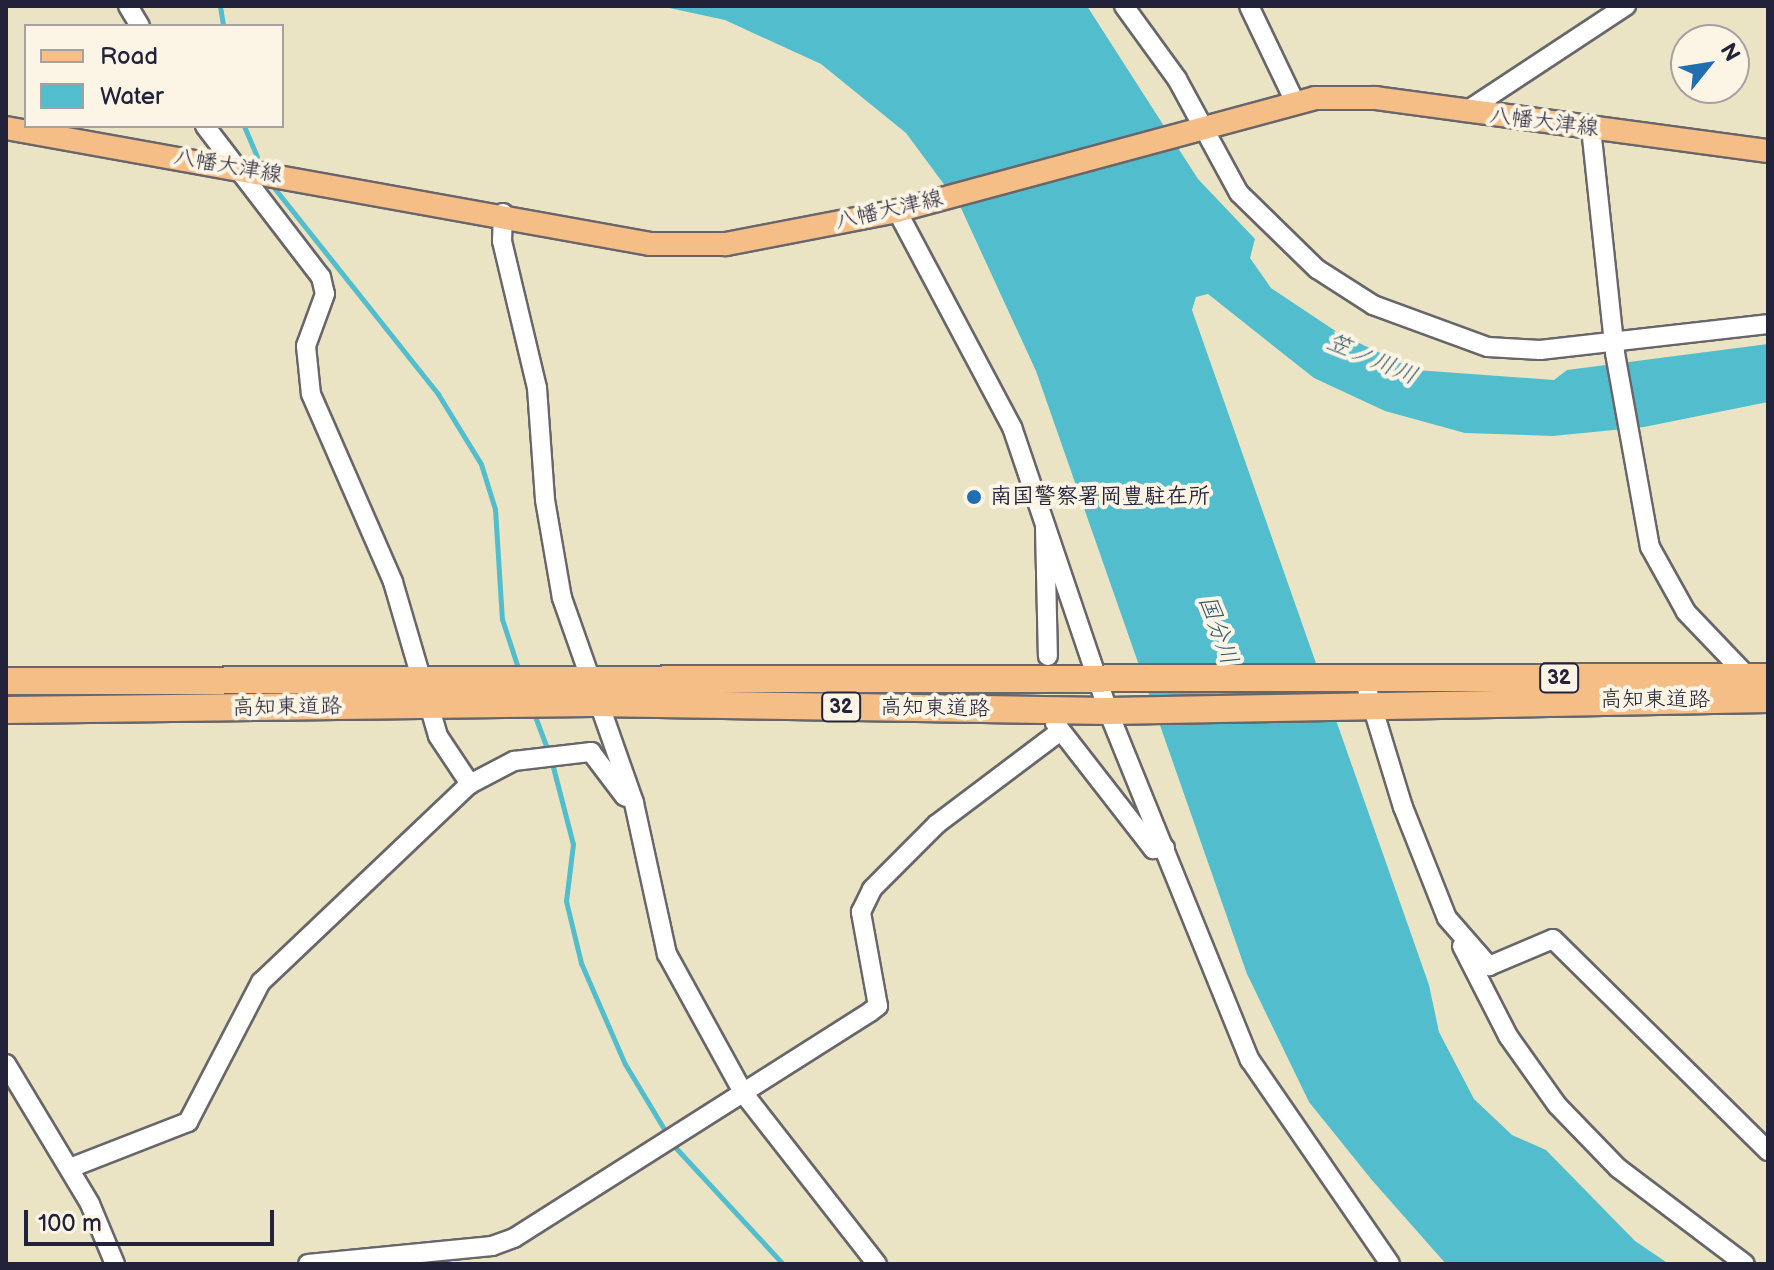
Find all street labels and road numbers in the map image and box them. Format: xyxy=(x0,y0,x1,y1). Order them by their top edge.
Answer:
street label: 八幡大津線 xyxy=(1488,102,1600,142)
street label: 八幡大津線 xyxy=(172,143,284,189)
street label: 八幡大津線 xyxy=(832,185,946,235)
road number: 32 xyxy=(1539,662,1579,694)
street label: 高知東道路 xyxy=(1600,687,1710,713)
road number: 32 xyxy=(821,691,861,723)
street label: 高知東道路 xyxy=(232,693,342,721)
street label: 高知東道路 xyxy=(880,694,990,722)

